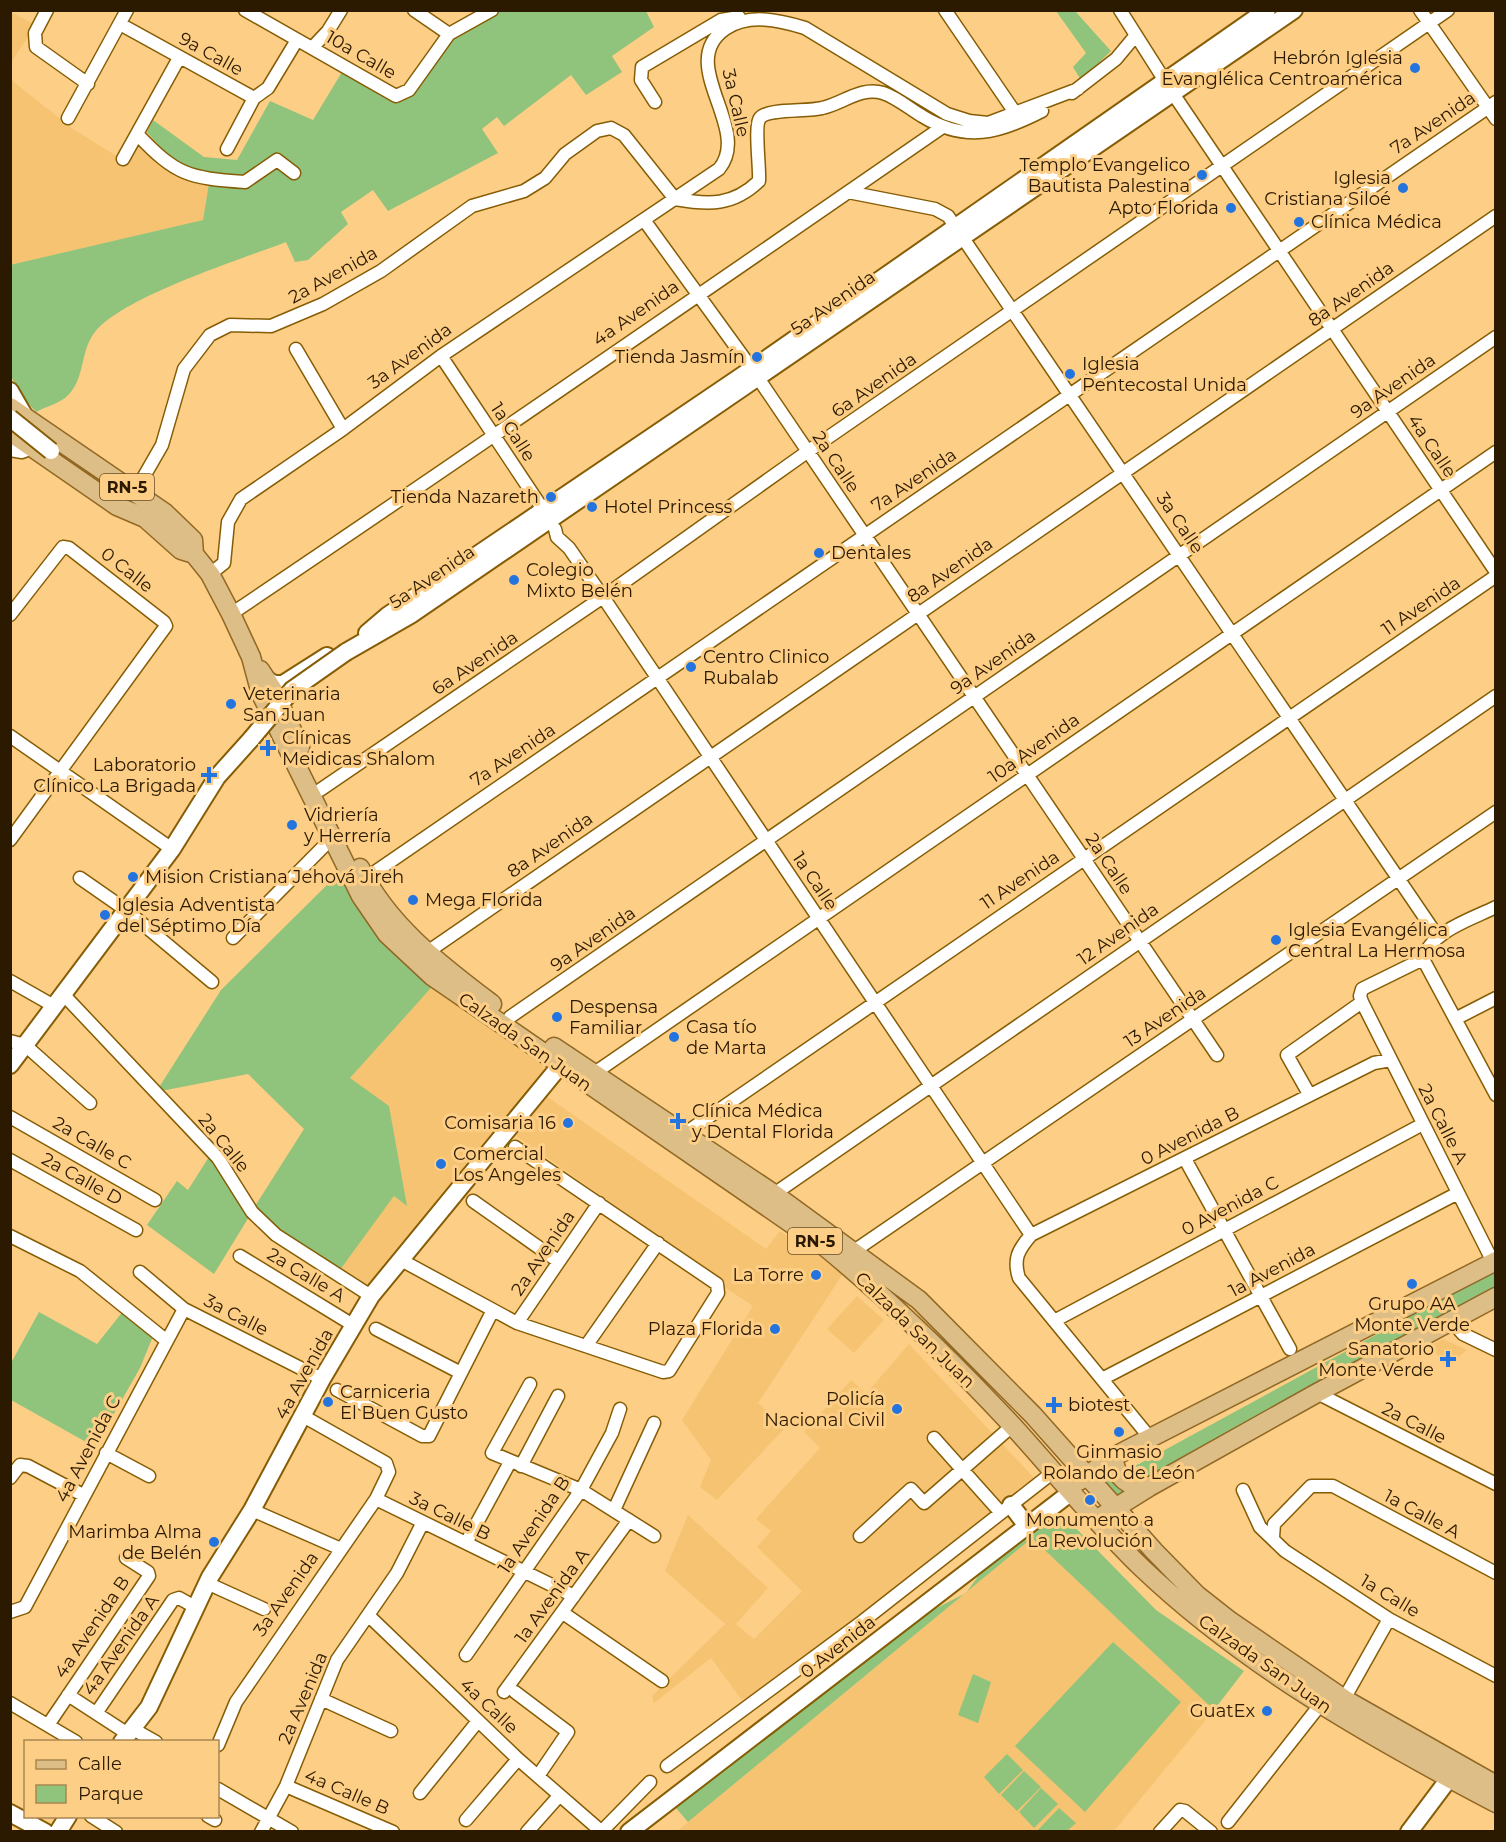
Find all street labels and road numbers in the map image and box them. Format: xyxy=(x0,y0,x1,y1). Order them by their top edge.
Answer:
street label: 10a Calle xyxy=(322,26,400,84)
street label: 9a Calle xyxy=(175,27,247,81)
street label: 3a Calle xyxy=(717,67,755,139)
street label: 7a Avenida xyxy=(1386,87,1480,159)
street label: 2a Avenida xyxy=(285,242,381,308)
street label: 8a Avenida xyxy=(1304,256,1398,332)
street label: 5a Avenida xyxy=(786,266,880,340)
street label: 4a Avenida xyxy=(589,275,683,351)
street label: 3a Avenida xyxy=(364,318,456,394)
street label: 6a Avenida xyxy=(827,348,921,422)
street label: 9a Avenida xyxy=(1346,349,1440,423)
street label: 1a Calle xyxy=(486,398,540,466)
street label: 4a Calle xyxy=(1403,410,1461,482)
street label: 2a Calle xyxy=(807,427,865,497)
street label: 7a Avenida xyxy=(867,444,961,516)
road number: RN-5 xyxy=(100,474,154,500)
street label: 3a Calle xyxy=(1152,488,1209,558)
street label: 8a Avenida xyxy=(903,532,997,608)
street label: 5a Avenida xyxy=(385,540,479,614)
street label: 0 Calle xyxy=(96,543,158,597)
street label: 11 Avenida xyxy=(1377,572,1465,640)
street label: 9a Avenida xyxy=(946,625,1040,699)
street label: 6a Avenida xyxy=(428,626,522,700)
street label: 10a Avenida xyxy=(984,708,1084,788)
street label: 7a Avenida xyxy=(466,719,560,791)
street label: 8a Avenida xyxy=(503,807,597,883)
street label: 2a Calle xyxy=(1080,829,1138,899)
street label: 11 Avenida xyxy=(976,846,1064,914)
street label: 1a Calle xyxy=(788,848,843,914)
street label: 12 Avenida xyxy=(1073,898,1163,970)
street label: 9a Avenida xyxy=(546,902,640,976)
street label: 13 Avenida xyxy=(1120,982,1210,1052)
street label: Calzada San Juan xyxy=(454,988,596,1096)
street label: 2a Calle A xyxy=(1413,1080,1473,1168)
street label: 0 Avenida B xyxy=(1137,1102,1243,1170)
street label: 2a Calle xyxy=(194,1109,254,1177)
street label: 2a Calle C xyxy=(49,1112,135,1174)
street label: 2a Calle D xyxy=(38,1148,126,1210)
street label: 0 Avenida C xyxy=(1178,1171,1282,1241)
street label: 2a Avenida xyxy=(506,1206,580,1300)
road number: RN-5 xyxy=(788,1228,842,1254)
street label: 1a Avenida xyxy=(1225,1238,1319,1302)
street label: 2a Calle A xyxy=(263,1243,349,1307)
street label: Calzada San Juan xyxy=(851,1267,979,1393)
street label: 3a Calle xyxy=(200,1289,272,1341)
street label: 4a Avenida xyxy=(270,1325,338,1423)
street label: 4a Avenida C xyxy=(51,1392,125,1506)
street label: 2a Calle xyxy=(1378,1397,1450,1449)
street label: 1a Avenida B xyxy=(493,1472,575,1578)
street label: 1a Calle A xyxy=(1380,1485,1464,1543)
street label: 3a Calle B xyxy=(406,1487,494,1545)
street label: 1a Avenida A xyxy=(510,1544,594,1648)
street label: 3a Avenida xyxy=(249,1548,323,1640)
street label: 1a Calle xyxy=(1356,1570,1424,1622)
street label: 4a Avenida B xyxy=(50,1572,134,1682)
street label: 4a Avenida A xyxy=(78,1590,164,1700)
street label: Calzada San Juan xyxy=(1194,1610,1336,1718)
street label: 0 Avenida xyxy=(796,1611,880,1683)
street label: 2a Avenida xyxy=(274,1649,332,1747)
street label: 4a Calle xyxy=(455,1674,523,1739)
street label: 4a Calle B xyxy=(301,1764,393,1820)

